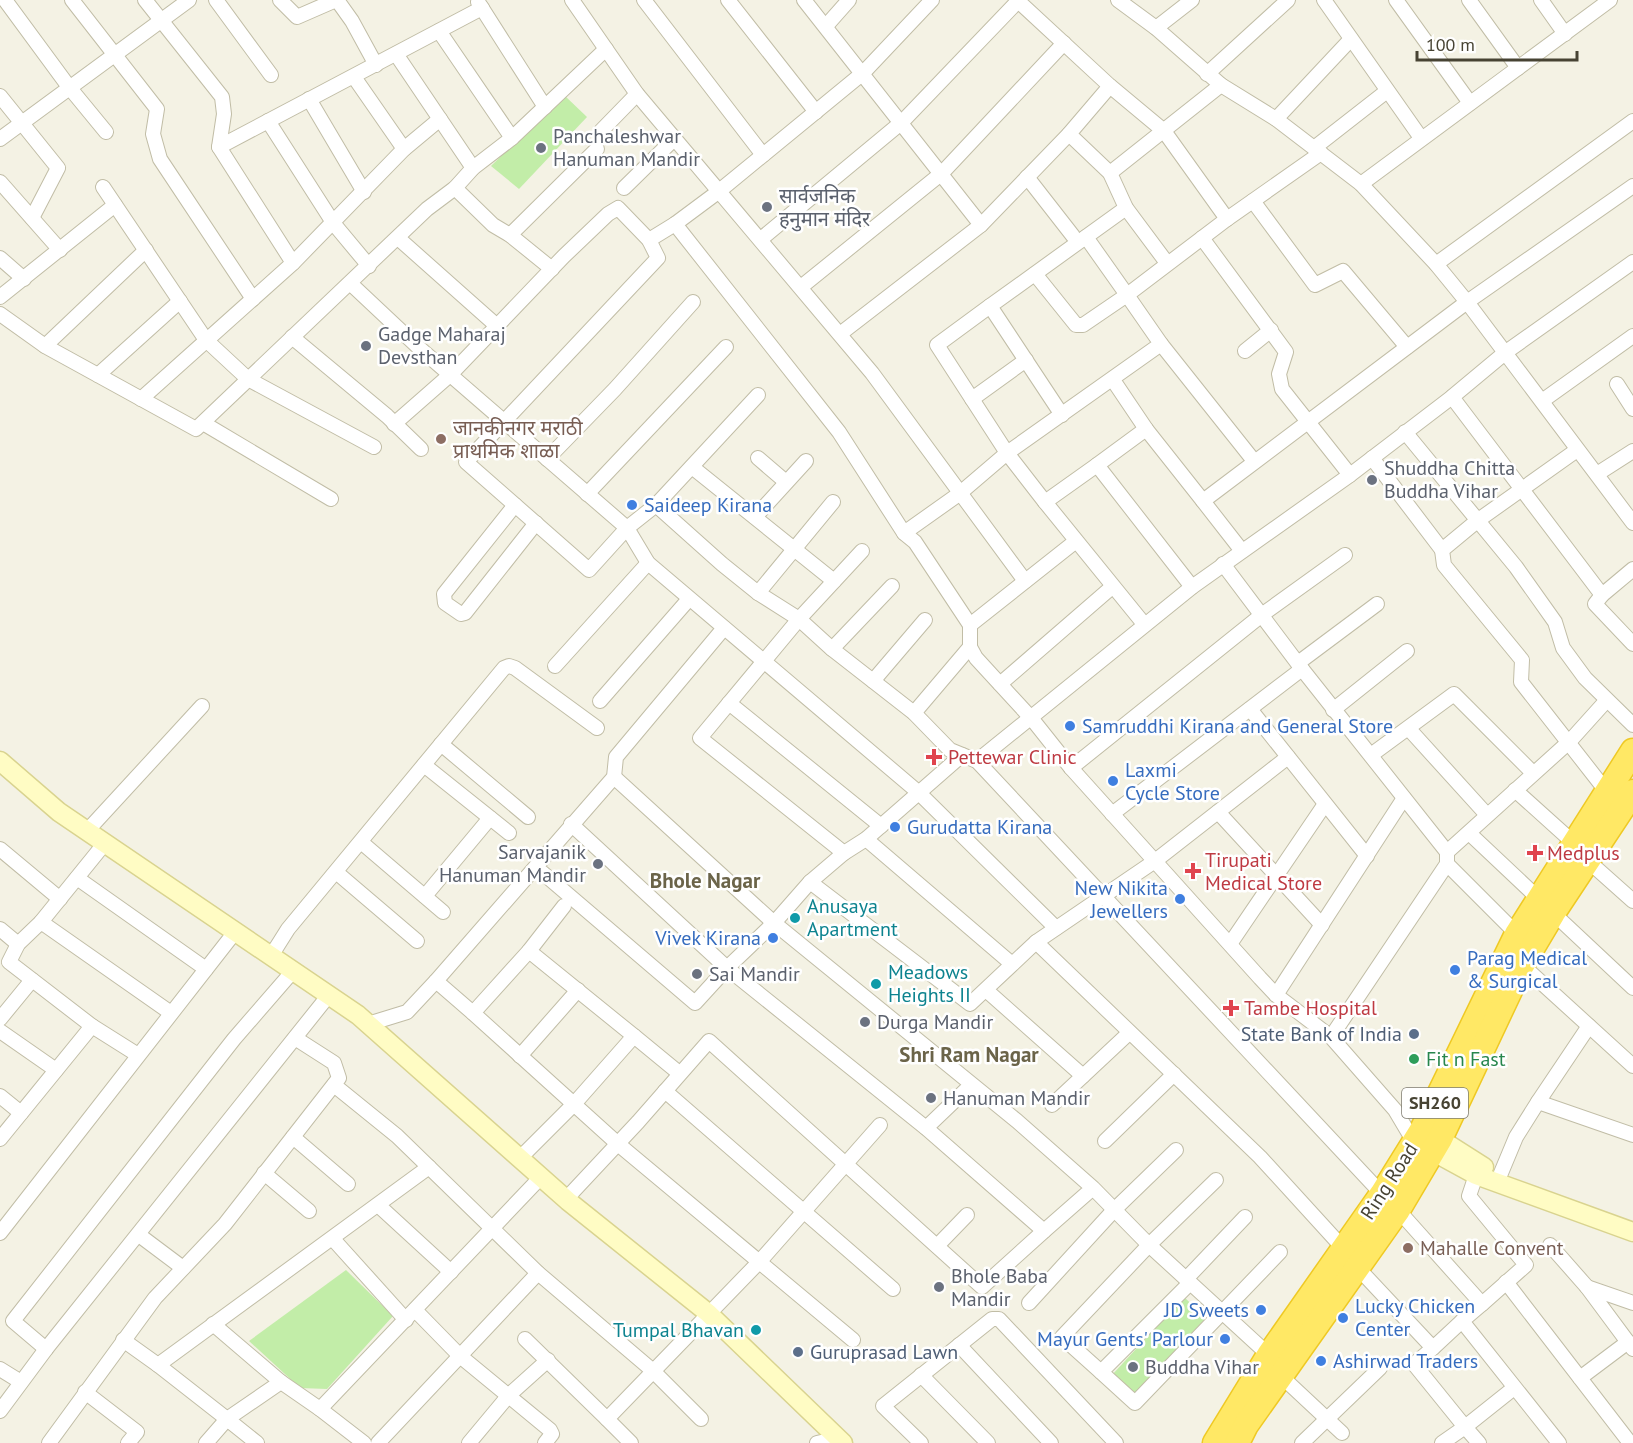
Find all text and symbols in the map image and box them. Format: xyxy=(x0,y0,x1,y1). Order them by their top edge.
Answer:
scale bar xyxy=(1417,24,1578,62)
text: 100 m xyxy=(1426,33,1475,56)
place label: Panchaleshwar Hanuman Mandir xyxy=(553,123,700,172)
marker: Panchaleshwar Hanuman Mandir xyxy=(534,141,548,155)
place label: सार्वजनिक हनुमान मंदिर xyxy=(779,183,871,232)
marker: सार्वजनिक हनुमान मंदिर xyxy=(760,200,774,214)
place label: Gadge Maharaj Devsthan xyxy=(378,321,506,370)
marker: Gadge Maharaj Devsthan xyxy=(359,339,373,353)
place label: जानकीनगर मराठी प्राथमिक शाळा xyxy=(453,415,583,464)
marker: जानकीनगर मराठी प्राथमिक शाळा xyxy=(434,432,448,446)
place label: Shuddha Chitta Buddha Vihar xyxy=(1384,455,1515,504)
marker: Shuddha Chitta Buddha Vihar xyxy=(1365,473,1379,487)
place label: Saideep Kirana xyxy=(644,492,772,518)
marker: Saideep Kirana xyxy=(625,498,639,512)
place label: Samruddhi Kirana and General Store xyxy=(1082,713,1393,739)
marker: Samruddhi Kirana and General Store xyxy=(1063,719,1077,733)
place label: Pettewar Clinic xyxy=(948,744,1077,770)
marker: Pettewar Clinic xyxy=(925,748,943,766)
place label: Laxmi Cycle Store xyxy=(1125,757,1220,806)
marker: Laxmi Cycle Store xyxy=(1106,774,1120,788)
place label: Gurudatta Kirana xyxy=(907,814,1052,840)
marker: Gurudatta Kirana xyxy=(888,820,902,834)
place label: Sarvajanik Hanuman Mandir xyxy=(439,839,586,888)
place label: Medplus xyxy=(1547,840,1620,866)
marker: Medplus xyxy=(1528,846,1542,860)
place label: Tirupati Medical Store xyxy=(1205,847,1322,896)
marker: Sarvajanik Hanuman Mandir xyxy=(591,857,605,871)
marker: Tirupati Medical Store xyxy=(1186,864,1200,878)
district label: Bhole Nagar xyxy=(650,867,761,894)
place label: New Nikita Jewellers xyxy=(1075,875,1168,924)
marker: New Nikita Jewellers xyxy=(1173,892,1187,906)
place label: Anusaya Apartment xyxy=(807,893,898,942)
marker: Anusaya Apartment xyxy=(788,911,802,925)
place label: Vivek Kirana xyxy=(654,925,761,951)
marker: Vivek Kirana xyxy=(766,931,780,945)
place label: Parag Medical & Surgical xyxy=(1467,945,1587,994)
place label: Meadows Heights II xyxy=(888,959,971,1008)
place label: Sai Mandir xyxy=(709,961,800,987)
marker: Parag Medical & Surgical xyxy=(1448,963,1462,977)
marker: Sai Mandir xyxy=(690,967,704,981)
marker: Meadows Heights II xyxy=(869,977,883,991)
place label: Tambe Hospital xyxy=(1244,995,1377,1021)
marker: Tambe Hospital xyxy=(1222,999,1240,1017)
place label: Durga Mandir xyxy=(877,1009,993,1035)
marker: Durga Mandir xyxy=(858,1015,872,1029)
place label: State Bank of India xyxy=(1241,1021,1402,1047)
marker: State Bank of India xyxy=(1407,1027,1421,1041)
district label: Shri Ram Nagar xyxy=(899,1041,1039,1068)
place label: Fit n Fast xyxy=(1426,1046,1506,1072)
marker: Fit n Fast xyxy=(1407,1052,1421,1066)
place label: Hanuman Mandir xyxy=(943,1085,1090,1111)
road number: SH260 xyxy=(1402,1088,1468,1118)
marker: Hanuman Mandir xyxy=(924,1091,938,1105)
street label: Ring Road xyxy=(1355,1138,1423,1224)
place label: Mahalle Convent xyxy=(1420,1235,1564,1261)
marker: Mahalle Convent xyxy=(1401,1241,1415,1255)
place label: Bhole Baba Mandir xyxy=(951,1263,1048,1312)
marker: Bhole Baba Mandir xyxy=(932,1280,946,1294)
place label: Lucky Chicken Center xyxy=(1355,1293,1475,1342)
place label: JD Sweets xyxy=(1163,1297,1249,1323)
marker: JD Sweets xyxy=(1254,1303,1268,1317)
marker: Lucky Chicken Center xyxy=(1336,1311,1350,1325)
place label: Tumpal Bhavan xyxy=(613,1317,744,1343)
marker: Tumpal Bhavan xyxy=(749,1323,763,1337)
place label: Mayur Gents' Parlour xyxy=(1037,1326,1213,1352)
marker: Mayur Gents' Parlour xyxy=(1218,1332,1232,1346)
place label: Guruprasad Lawn xyxy=(810,1339,958,1365)
marker: Guruprasad Lawn xyxy=(791,1345,805,1359)
place label: Ashirwad Traders xyxy=(1333,1348,1478,1374)
place label: Buddha Vihar xyxy=(1145,1354,1259,1380)
marker: Ashirwad Traders xyxy=(1314,1354,1328,1368)
marker: Buddha Vihar xyxy=(1126,1360,1140,1374)

